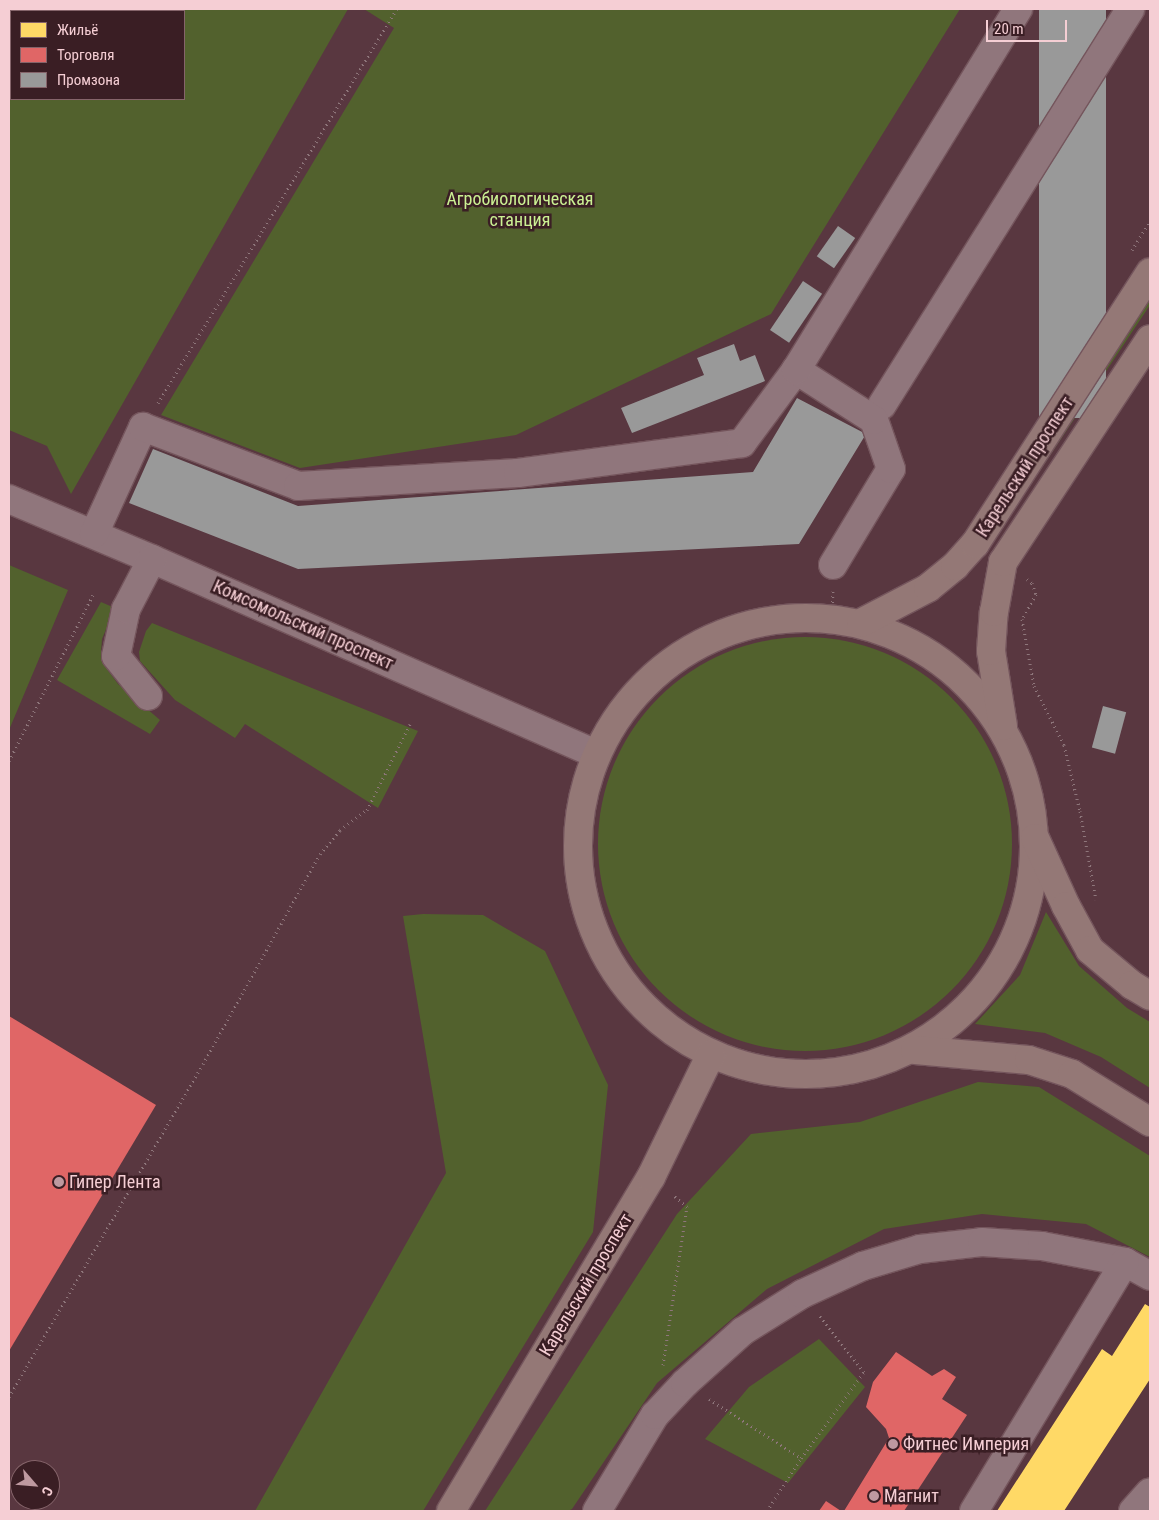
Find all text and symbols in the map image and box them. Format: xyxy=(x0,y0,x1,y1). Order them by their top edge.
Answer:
legend xyxy=(10,10,185,100)
scale bar xyxy=(989,10,1070,42)
text: 20 m xyxy=(994,20,1024,38)
text: Жильё xyxy=(57,21,98,39)
text: Торговля xyxy=(57,46,114,64)
text: Промзона xyxy=(57,71,120,89)
park label: Агробиологическая станция xyxy=(446,189,594,232)
street label: Карельский проспект xyxy=(972,393,1078,541)
street label: Комсомольский проспект xyxy=(210,575,396,675)
place label: Гипер Лента xyxy=(69,1171,161,1193)
marker: Гипер Лента xyxy=(53,1176,65,1188)
street label: Карельский проспект xyxy=(535,1210,637,1360)
place label: Фитнес Империя xyxy=(903,1433,1029,1455)
marker: Фитнес Империя xyxy=(887,1438,899,1450)
north arrow xyxy=(10,1460,60,1510)
text: С xyxy=(39,1484,56,1499)
place label: Магнит xyxy=(884,1485,939,1507)
marker: Магнит xyxy=(868,1490,880,1502)

